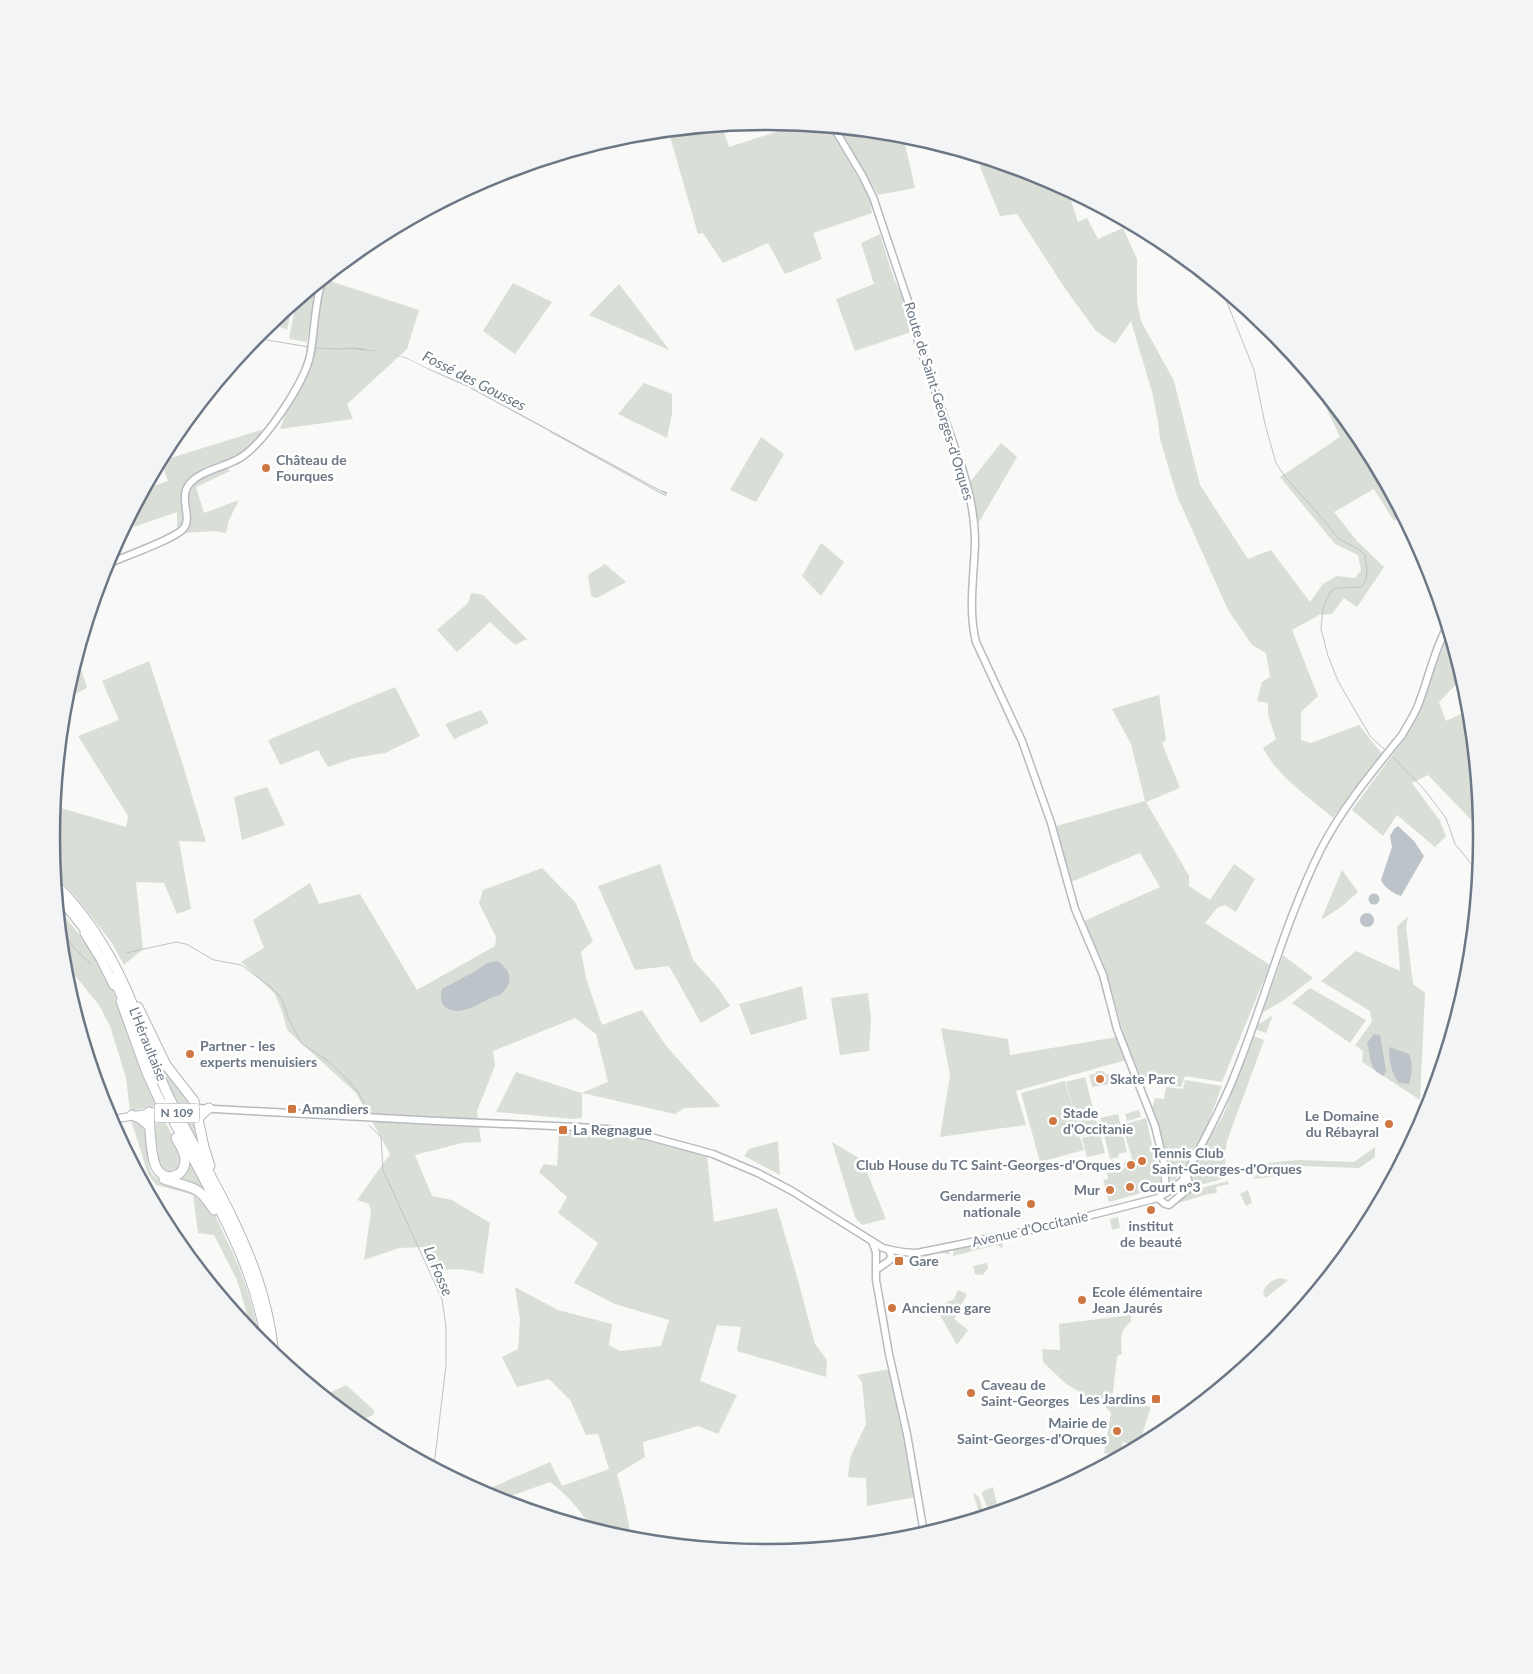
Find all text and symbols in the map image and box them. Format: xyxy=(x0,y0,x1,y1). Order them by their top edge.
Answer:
street label: Route de Saint-Georges-d'Orques xyxy=(901,300,978,502)
water label: Fossé des Gousses xyxy=(420,346,529,414)
place label: Château de Fourques xyxy=(276,451,347,484)
marker: Château de Fourques xyxy=(260,462,272,474)
street label: L'Héraultaise xyxy=(126,1004,171,1083)
place label: Partner - les experts menuisiers xyxy=(200,1037,317,1070)
marker: Partner - les experts menuisiers xyxy=(184,1048,196,1060)
place label: Skate Parc xyxy=(1110,1070,1176,1087)
marker: Skate Parc xyxy=(1094,1073,1106,1085)
place label: Amandiers xyxy=(301,1100,369,1117)
marker: Amandiers xyxy=(286,1103,298,1115)
road number: N 109 xyxy=(154,1104,200,1122)
place label: Stade d'Occitanie xyxy=(1063,1104,1134,1137)
place label: Le Domaine du Rébayral xyxy=(1305,1107,1380,1140)
marker: Stade d'Occitanie xyxy=(1047,1115,1059,1127)
marker: Le Domaine du Rébayral xyxy=(1383,1118,1395,1130)
place label: La Regnague xyxy=(573,1121,652,1138)
marker: La Regnague xyxy=(557,1124,569,1136)
place label: Tennis Club Saint-Georges-d'Orques xyxy=(1152,1144,1302,1177)
marker: Tennis Club Saint-Georges-d'Orques xyxy=(1136,1155,1148,1167)
place label: Club House du TC Saint-Georges-d'Orques xyxy=(856,1156,1121,1173)
marker: Club House du TC Saint-Georges-d'Orques xyxy=(1125,1159,1137,1171)
place label: Court n°3 xyxy=(1140,1178,1201,1195)
place label: Mur xyxy=(1074,1181,1101,1198)
marker: Court n°3 xyxy=(1124,1181,1136,1193)
marker: Mur xyxy=(1104,1184,1116,1196)
place label: Gendarmerie nationale xyxy=(940,1187,1022,1220)
marker: Gendarmerie nationale xyxy=(1025,1198,1037,1210)
marker: institut de beauté xyxy=(1145,1204,1157,1216)
street label: Avenue d'Occitanie xyxy=(970,1207,1090,1250)
place label: institut de beauté xyxy=(1120,1217,1182,1250)
water label: La Fosse xyxy=(420,1243,457,1298)
place label: Gare xyxy=(909,1252,939,1269)
marker: Gare xyxy=(893,1255,905,1267)
place label: Ecole élémentaire Jean Jaurés xyxy=(1092,1283,1203,1316)
marker: Ecole élémentaire Jean Jaurés xyxy=(1076,1294,1088,1306)
place label: Ancienne gare xyxy=(901,1299,992,1316)
marker: Ancienne gare xyxy=(886,1302,898,1314)
place label: Caveau de Saint-Georges xyxy=(981,1376,1069,1409)
marker: Caveau de Saint-Georges xyxy=(965,1387,977,1399)
place label: Les Jardins xyxy=(1079,1390,1146,1407)
marker: Les Jardins xyxy=(1150,1393,1162,1405)
place label: Mairie de Saint-Georges-d'Orques xyxy=(957,1414,1108,1447)
marker: Mairie de Saint-Georges-d'Orques xyxy=(1111,1425,1123,1437)

